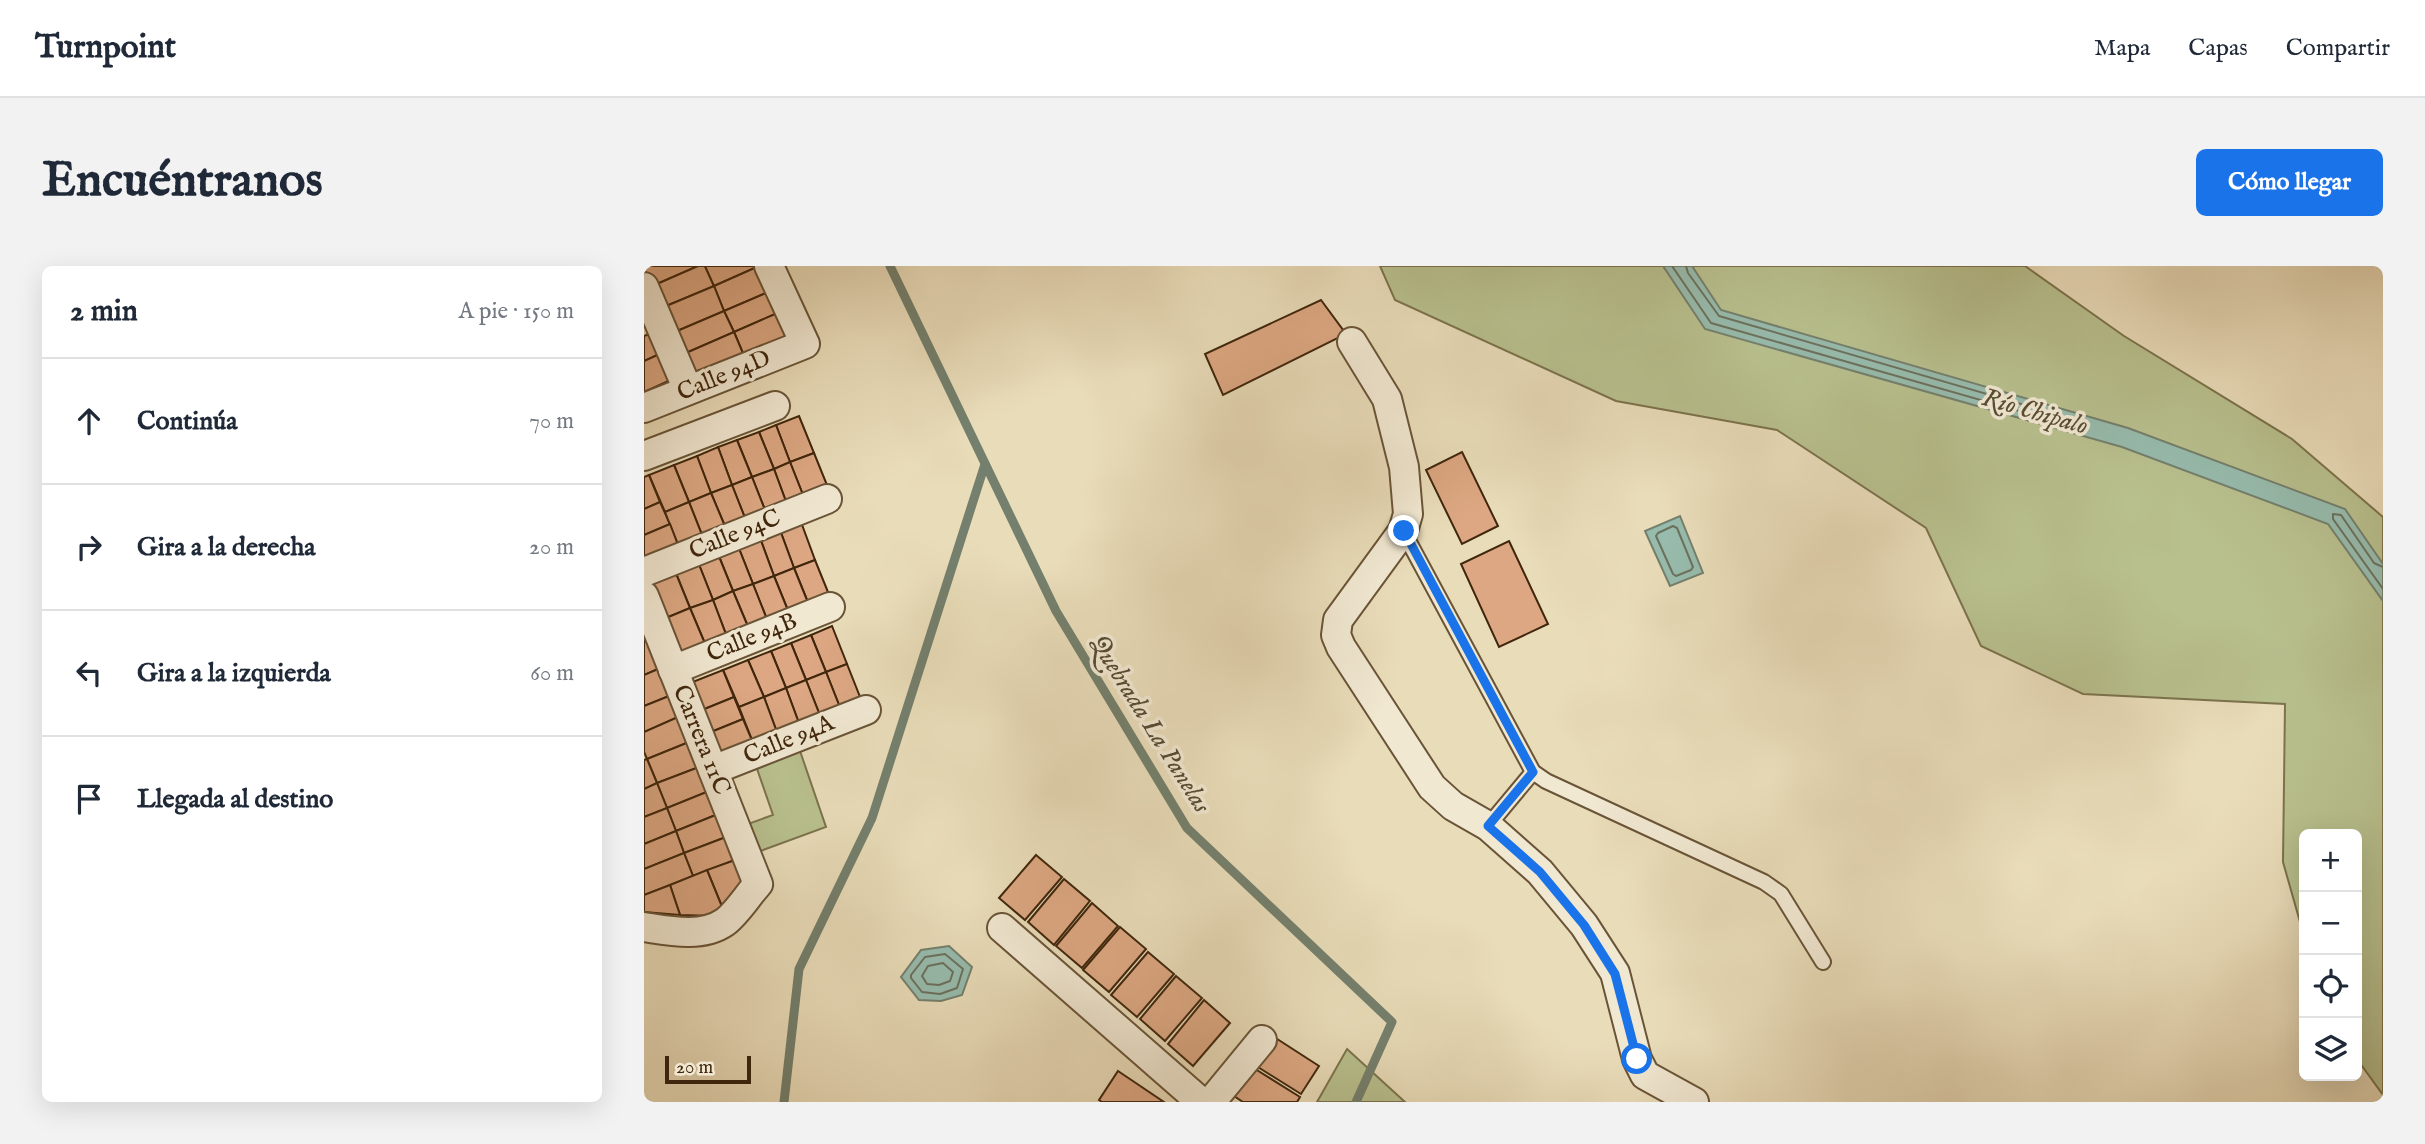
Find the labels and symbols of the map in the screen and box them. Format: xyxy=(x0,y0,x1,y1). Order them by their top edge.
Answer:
street label: Calle 94D xyxy=(673,343,775,409)
water label: Río Chipalo xyxy=(1978,381,2092,443)
street label: Calle 94C xyxy=(685,503,785,567)
route end xyxy=(1388,515,1419,546)
street label: Calle 94B xyxy=(702,606,802,670)
water label: Quebrada La Panelas xyxy=(1082,629,1218,820)
street label: Carrera 11C xyxy=(665,681,737,799)
street label: Calle 94A xyxy=(739,708,840,772)
route start xyxy=(1621,1043,1652,1074)
scale bar xyxy=(665,1053,751,1085)

